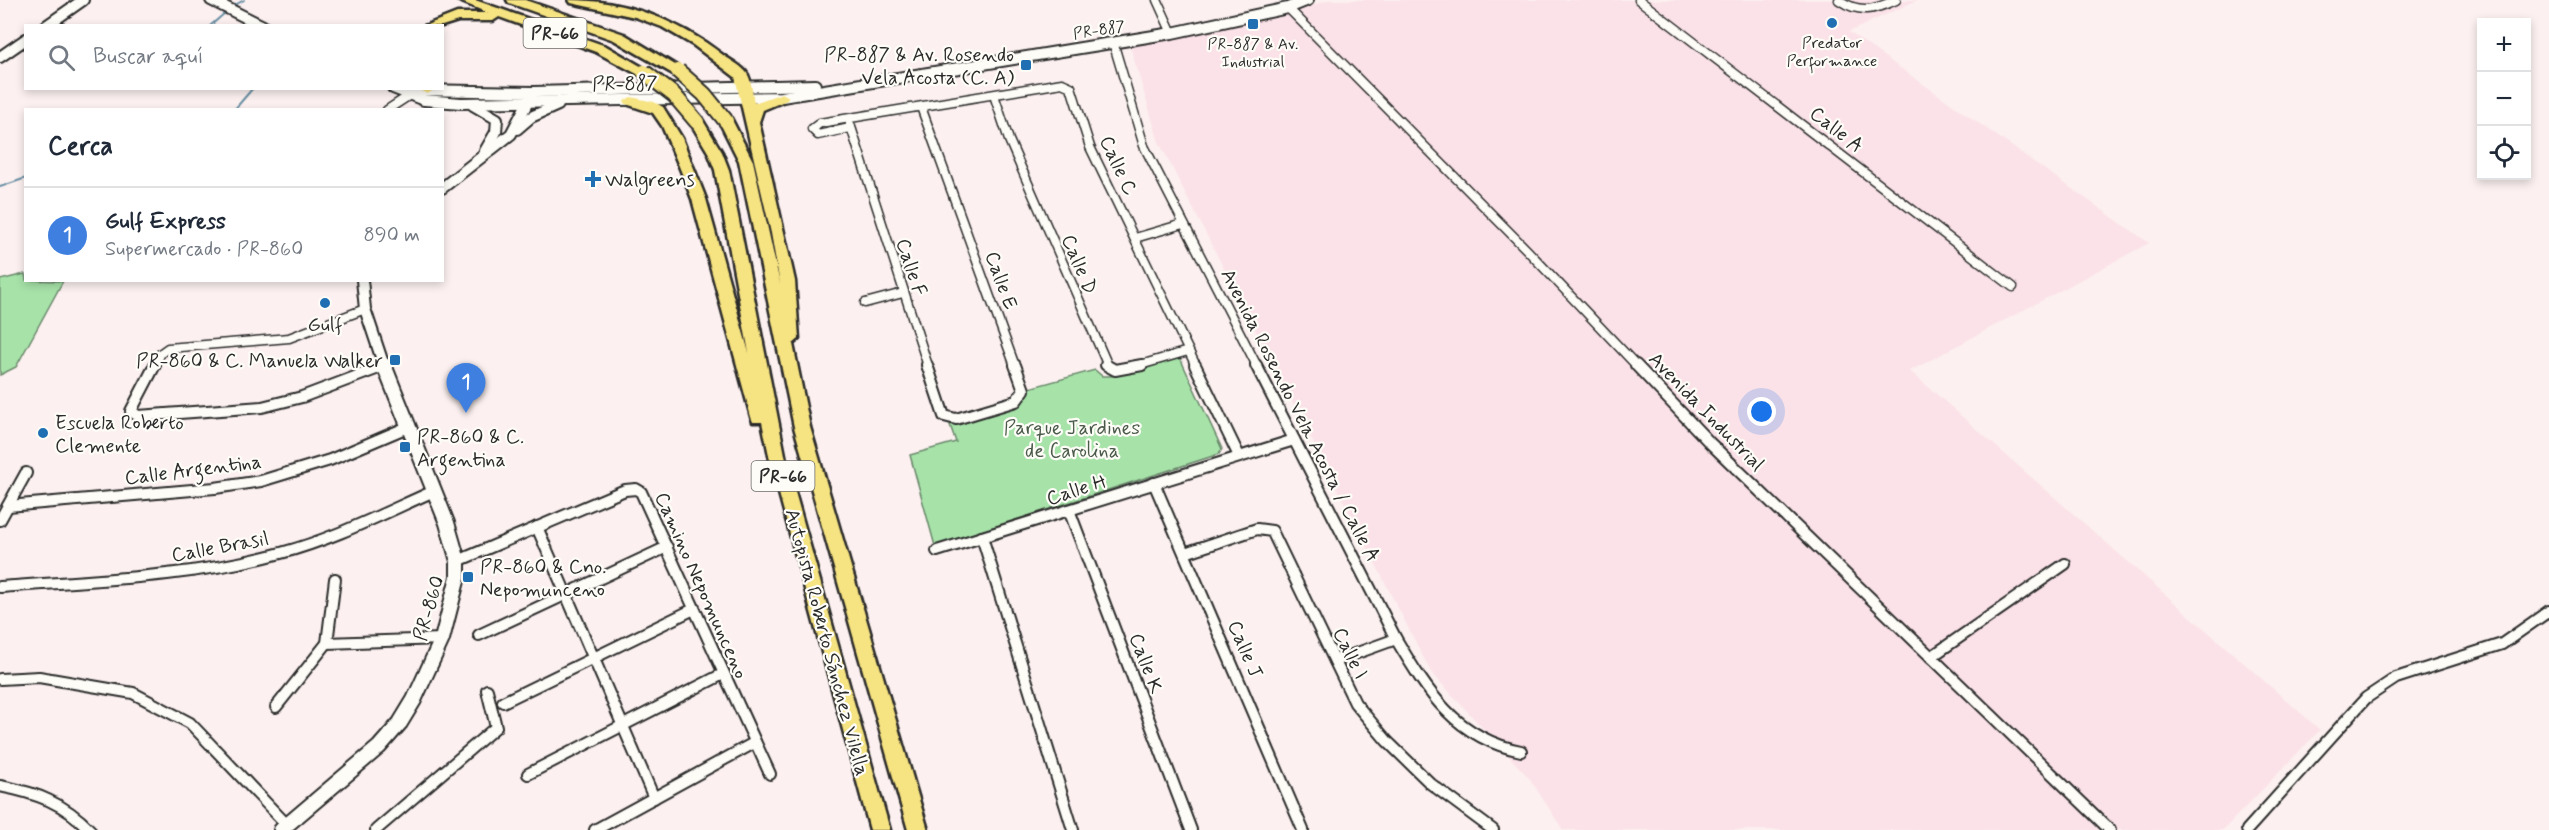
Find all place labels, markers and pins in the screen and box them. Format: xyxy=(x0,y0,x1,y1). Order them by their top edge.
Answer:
marker: Predator Performance xyxy=(1825,16,1839,30)
marker: PR-887 & Av. Industrial xyxy=(1246,17,1260,31)
place label: Predator Performance xyxy=(1787,33,1877,74)
place label: PR-887 & Av. Industrial xyxy=(1208,34,1298,73)
place label: PR-887 & Av. Rosendo Vela Acosta (C. A) xyxy=(824,42,1014,92)
marker: PR-887 & Av. Rosendo Vela Acosta (C. A) xyxy=(1019,58,1033,72)
place label: Walgreens xyxy=(605,167,695,195)
marker: Walgreens xyxy=(586,172,600,186)
marker: Gulf xyxy=(318,296,332,310)
place label: Gulf xyxy=(308,312,343,339)
place label: PR-860 & C. Manuela Walker xyxy=(136,348,383,375)
marker: PR-860 & C. Manuela Walker xyxy=(388,353,402,367)
pin: 1 xyxy=(446,364,486,413)
place label: Escuela Roberto Clemente xyxy=(55,410,184,460)
place label: PR-860 & C. Argentina xyxy=(417,424,524,476)
marker: Escuela Roberto Clemente xyxy=(36,426,50,440)
marker: PR-860 & C. Argentina xyxy=(398,440,412,454)
place label: PR-860 & Cno. Nepomunceno xyxy=(480,554,606,604)
marker: PR-860 & Cno. Nepomunceno xyxy=(461,570,475,584)

